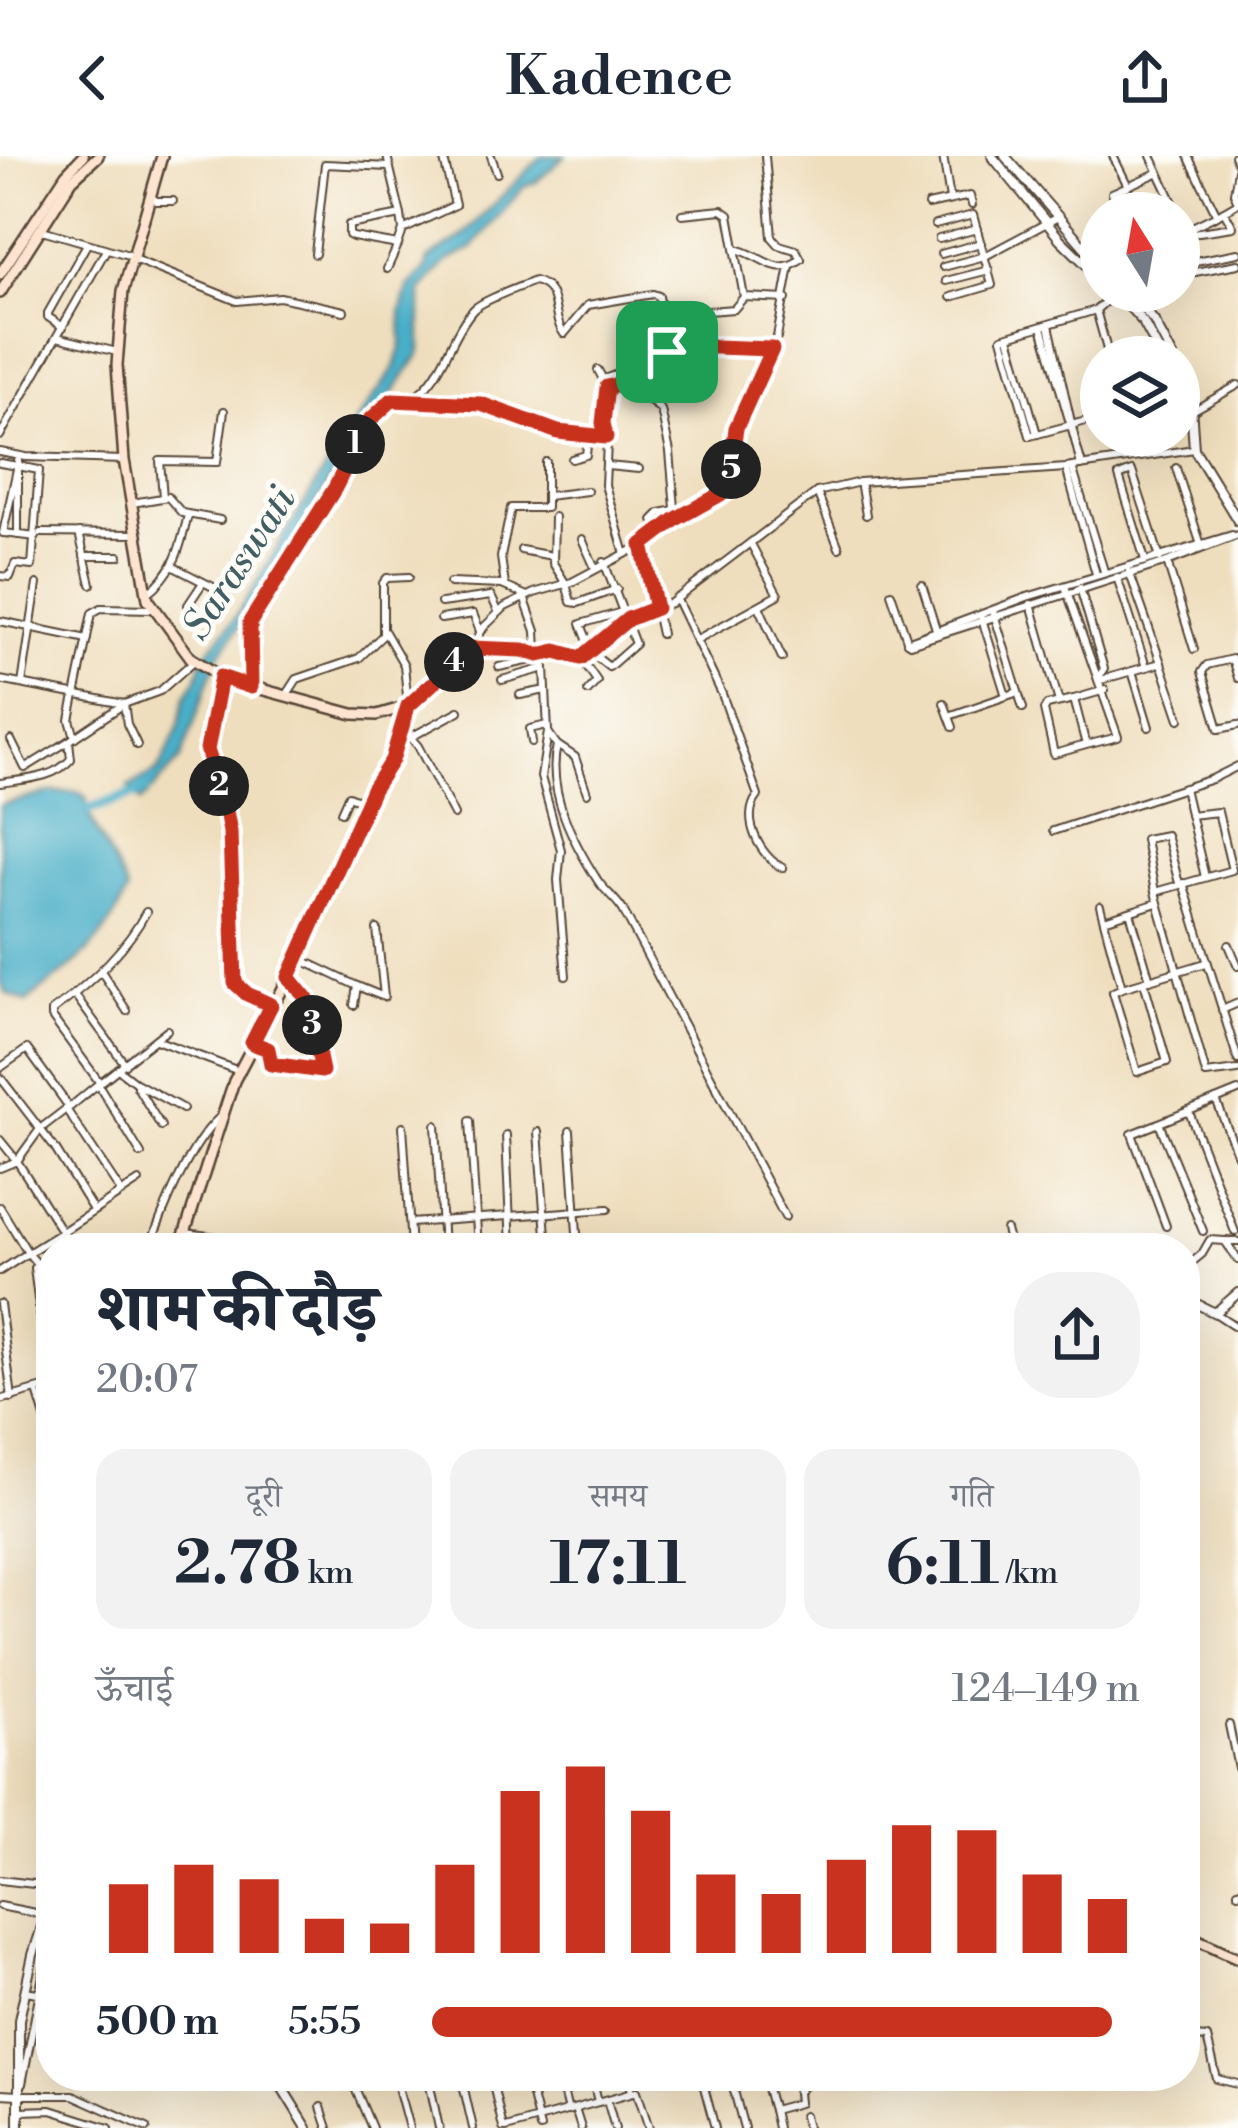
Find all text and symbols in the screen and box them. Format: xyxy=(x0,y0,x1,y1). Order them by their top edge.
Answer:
text: Kadence xyxy=(505,44,733,112)
icon: back xyxy=(60,45,126,111)
icon: share xyxy=(1112,45,1178,111)
north arrow xyxy=(1080,192,1200,312)
map controls xyxy=(1080,192,1200,456)
pin xyxy=(616,301,718,403)
icon: arrive xyxy=(634,319,700,385)
button: layers xyxy=(1080,336,1200,456)
pin: 1 xyxy=(325,414,385,474)
text: 1 xyxy=(347,423,363,464)
pin: 5 xyxy=(701,439,761,499)
text: 5 xyxy=(721,448,741,489)
water label: Saraswati xyxy=(173,477,308,649)
pin: 4 xyxy=(424,632,484,692)
text: 4 xyxy=(443,641,465,682)
pin: 2 xyxy=(189,756,249,816)
text: 2 xyxy=(209,765,229,806)
pin: 3 xyxy=(282,995,342,1055)
text: 3 xyxy=(302,1004,322,1045)
text: शाम की दौड़ xyxy=(96,1269,378,1352)
button: share xyxy=(1014,1272,1140,1398)
text: 20:07 xyxy=(96,1356,198,1405)
text: दूरी xyxy=(246,1477,282,1518)
text: समय xyxy=(589,1477,647,1518)
text: गति xyxy=(950,1477,994,1518)
text: 2.78 xyxy=(174,1528,301,1603)
text: 17:11 xyxy=(550,1528,686,1603)
text: 6:11 xyxy=(886,1528,999,1603)
text: km xyxy=(301,1553,354,1594)
text: /km xyxy=(999,1553,1058,1594)
text: ऊँचाई xyxy=(96,1665,173,1714)
text: 124–149 m xyxy=(951,1665,1140,1714)
text: 500 m xyxy=(96,1998,219,2047)
text: 5:55 xyxy=(288,1998,361,2047)

